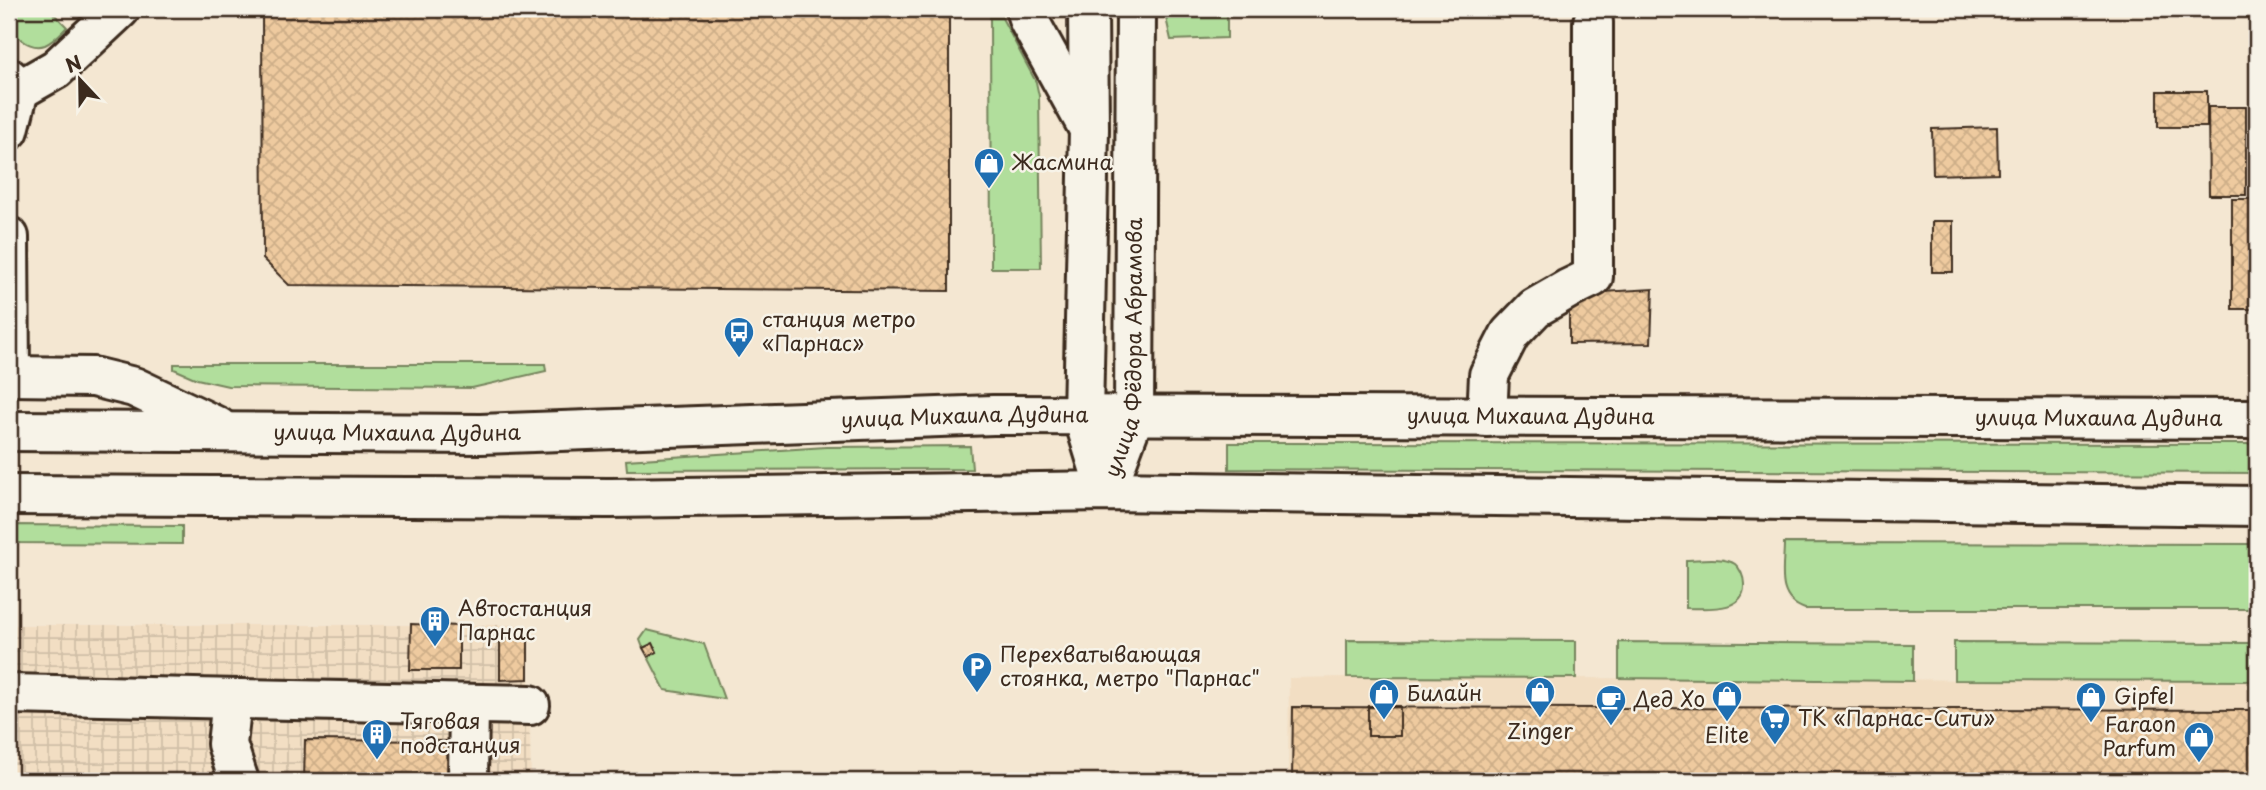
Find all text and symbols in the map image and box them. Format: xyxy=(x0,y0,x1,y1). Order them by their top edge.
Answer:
north arrow xyxy=(46,46,116,116)
text: N xyxy=(61,48,85,79)
place label: Жасмина xyxy=(1011,145,1113,177)
shop icon: Жасмина xyxy=(972,146,1006,190)
street label: улица Фёдора Абрамова xyxy=(1095,218,1149,481)
place label: станция метро «Парнас» xyxy=(762,302,916,358)
bus stop icon: станция метро «Парнас» xyxy=(722,315,756,359)
street label: улица Михаила Дудина xyxy=(840,397,1089,435)
street label: улица Михаила Дудина xyxy=(1407,398,1655,431)
street label: улица Михаила Дудина xyxy=(1975,400,2223,433)
street label: улица Михаила Дудина xyxy=(273,415,522,448)
place label: Автостанция Парнас xyxy=(458,591,592,647)
building icon: Автостанция Парнас xyxy=(418,604,452,648)
place label: Перехватывающая стоянка, метро "Парнас" xyxy=(1000,637,1260,693)
parking icon: Перехватывающая стоянка, метро "Парнас" xyxy=(960,650,994,694)
shop icon: Zinger xyxy=(1523,675,1557,719)
place label: Билайн xyxy=(1407,676,1482,708)
shop icon: Билайн xyxy=(1367,677,1401,721)
shop icon: Elite xyxy=(1710,679,1744,723)
place label: Gipfel xyxy=(2114,679,2174,711)
shop icon: Gipfel xyxy=(2074,680,2108,724)
place label: Дед Хо xyxy=(1633,682,1705,714)
cafe icon: Дед Хо xyxy=(1594,683,1628,727)
place label: ТК «Парнас-Сити» xyxy=(1798,701,1995,733)
supermarket icon: ТК «Парнас-Сити» xyxy=(1758,702,1792,746)
place label: Тяговая подстанция xyxy=(400,704,521,760)
place label: Faraon Parfum xyxy=(2102,707,2176,763)
place label: Zinger xyxy=(1507,714,1573,746)
building icon: Тяговая подстанция xyxy=(360,717,394,761)
place label: Elite xyxy=(1705,718,1749,750)
shop icon: Faraon Parfum xyxy=(2182,720,2216,764)

